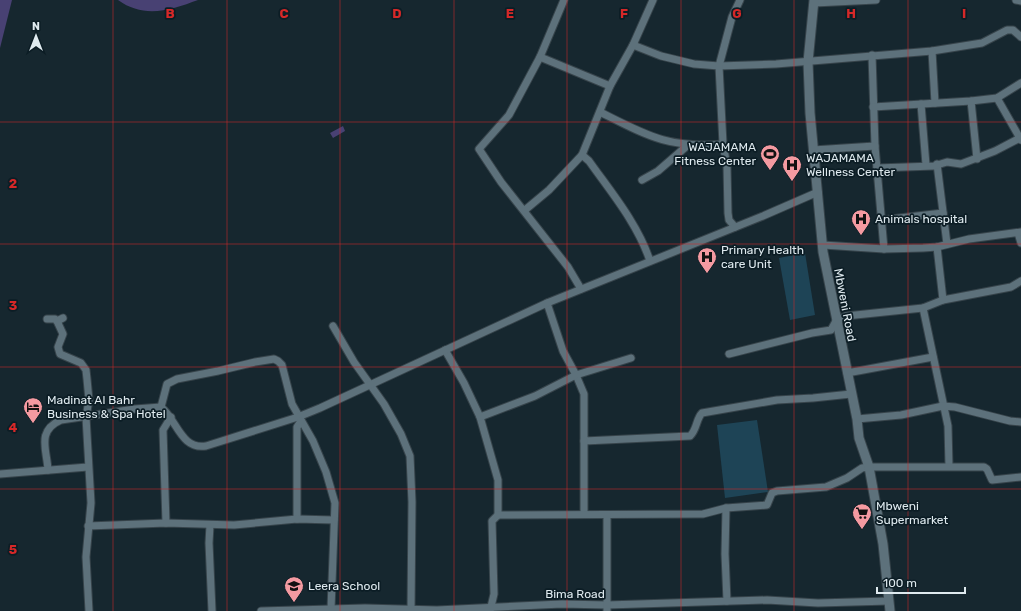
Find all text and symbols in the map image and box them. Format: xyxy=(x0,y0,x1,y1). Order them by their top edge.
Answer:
text: B xyxy=(165,6,175,21)
text: C xyxy=(279,6,289,21)
text: D xyxy=(392,6,402,21)
text: E xyxy=(506,6,514,21)
text: F xyxy=(620,6,628,21)
text: G xyxy=(732,6,742,21)
text: H xyxy=(846,6,856,21)
text: I xyxy=(962,6,966,21)
north arrow xyxy=(16,16,56,56)
text: N xyxy=(32,20,40,33)
place label: WAJAMAMA Fitness Center xyxy=(674,140,756,168)
sports icon: WAJAMAMA Fitness Center xyxy=(759,143,781,171)
place label: WAJAMAMA Wellness Center xyxy=(806,151,895,179)
hospital icon: WAJAMAMA Wellness Center xyxy=(781,154,803,182)
text: 2 xyxy=(9,176,17,191)
hospital icon: Animals hospital xyxy=(850,208,872,236)
place label: Animals hospital xyxy=(875,212,967,226)
place label: Primary Health care Unit xyxy=(721,243,804,271)
hospital icon: Primary Health care Unit xyxy=(696,246,718,274)
street label: Mbweni Road xyxy=(831,267,859,343)
text: 3 xyxy=(9,298,18,313)
place label: Madinat Al Bahr Business & Spa Hotel xyxy=(47,393,166,421)
hotel icon: Madinat Al Bahr Business & Spa Hotel xyxy=(22,396,44,424)
text: 4 xyxy=(9,420,18,435)
place label: Mbweni Supermarket xyxy=(876,499,949,527)
supermarket icon: Mbweni Supermarket xyxy=(851,502,873,530)
text: 5 xyxy=(9,542,17,557)
scale bar xyxy=(877,569,965,595)
school or university icon: Leera School xyxy=(283,575,305,603)
text: 100 m xyxy=(883,576,917,590)
place label: Leera School xyxy=(308,579,380,593)
street label: Bima Road xyxy=(545,587,605,601)

